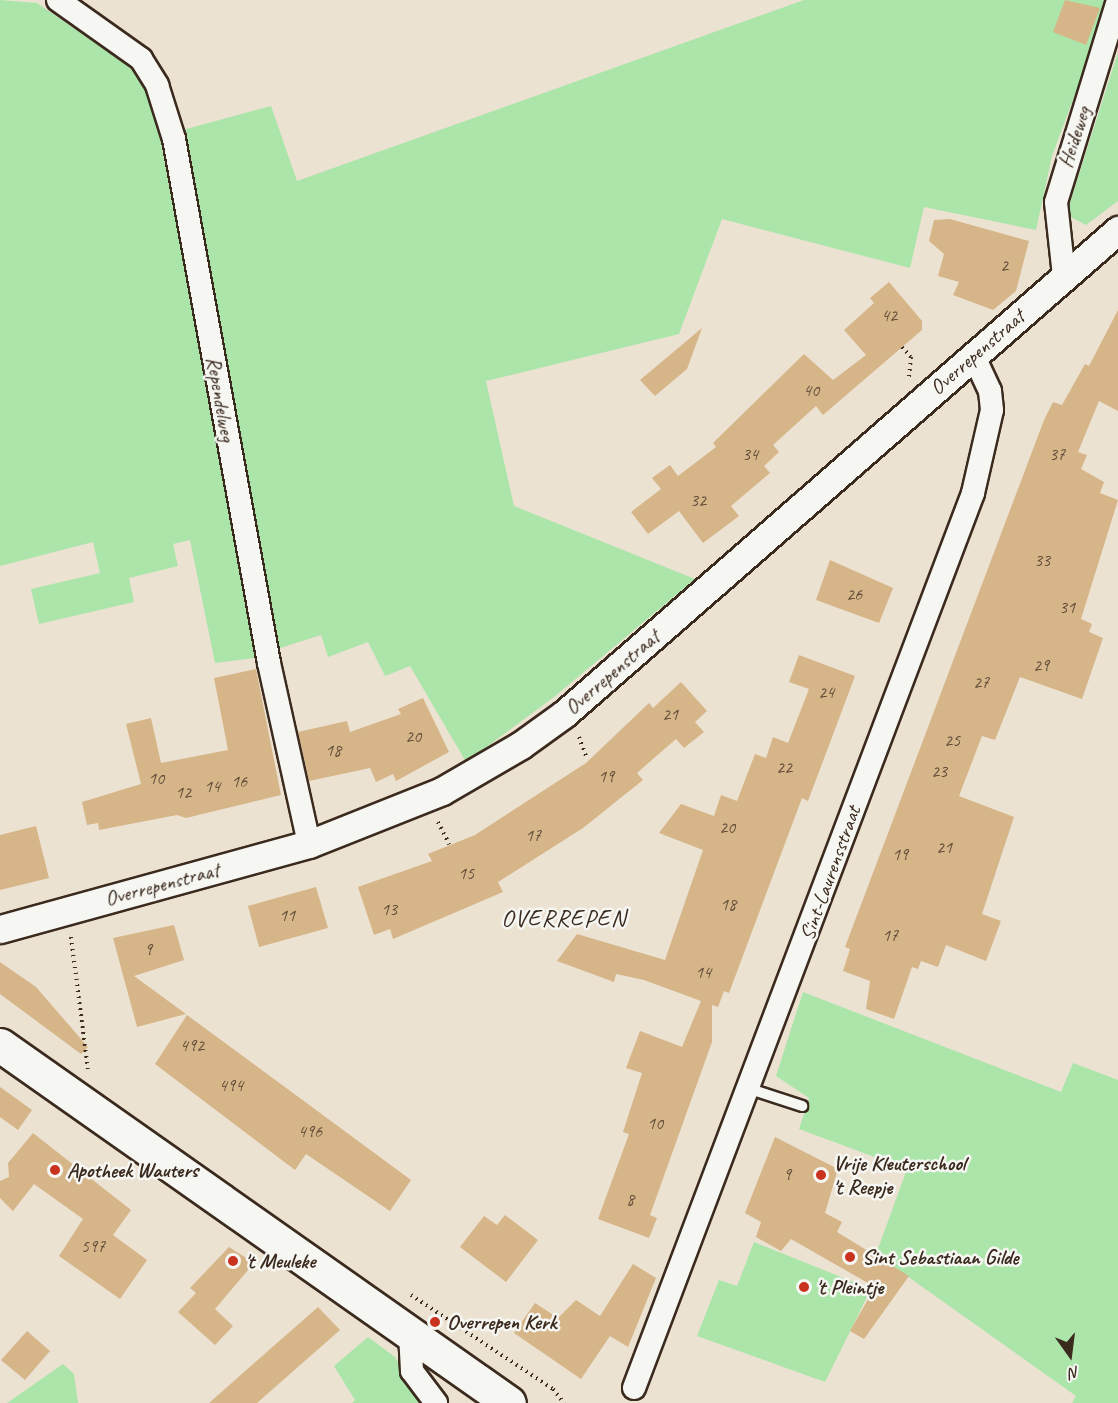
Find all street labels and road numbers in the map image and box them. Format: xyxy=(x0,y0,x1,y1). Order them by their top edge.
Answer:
street label: Heideweg xyxy=(1052,103,1096,171)
street label: Overrepenstraat xyxy=(925,304,1029,400)
street label: Rependelweg xyxy=(201,355,241,443)
street label: Overrepenstraat xyxy=(560,624,664,720)
street label: Sint-Laurensstraat xyxy=(794,802,866,944)
street label: Overrepenstraat xyxy=(102,857,222,911)

